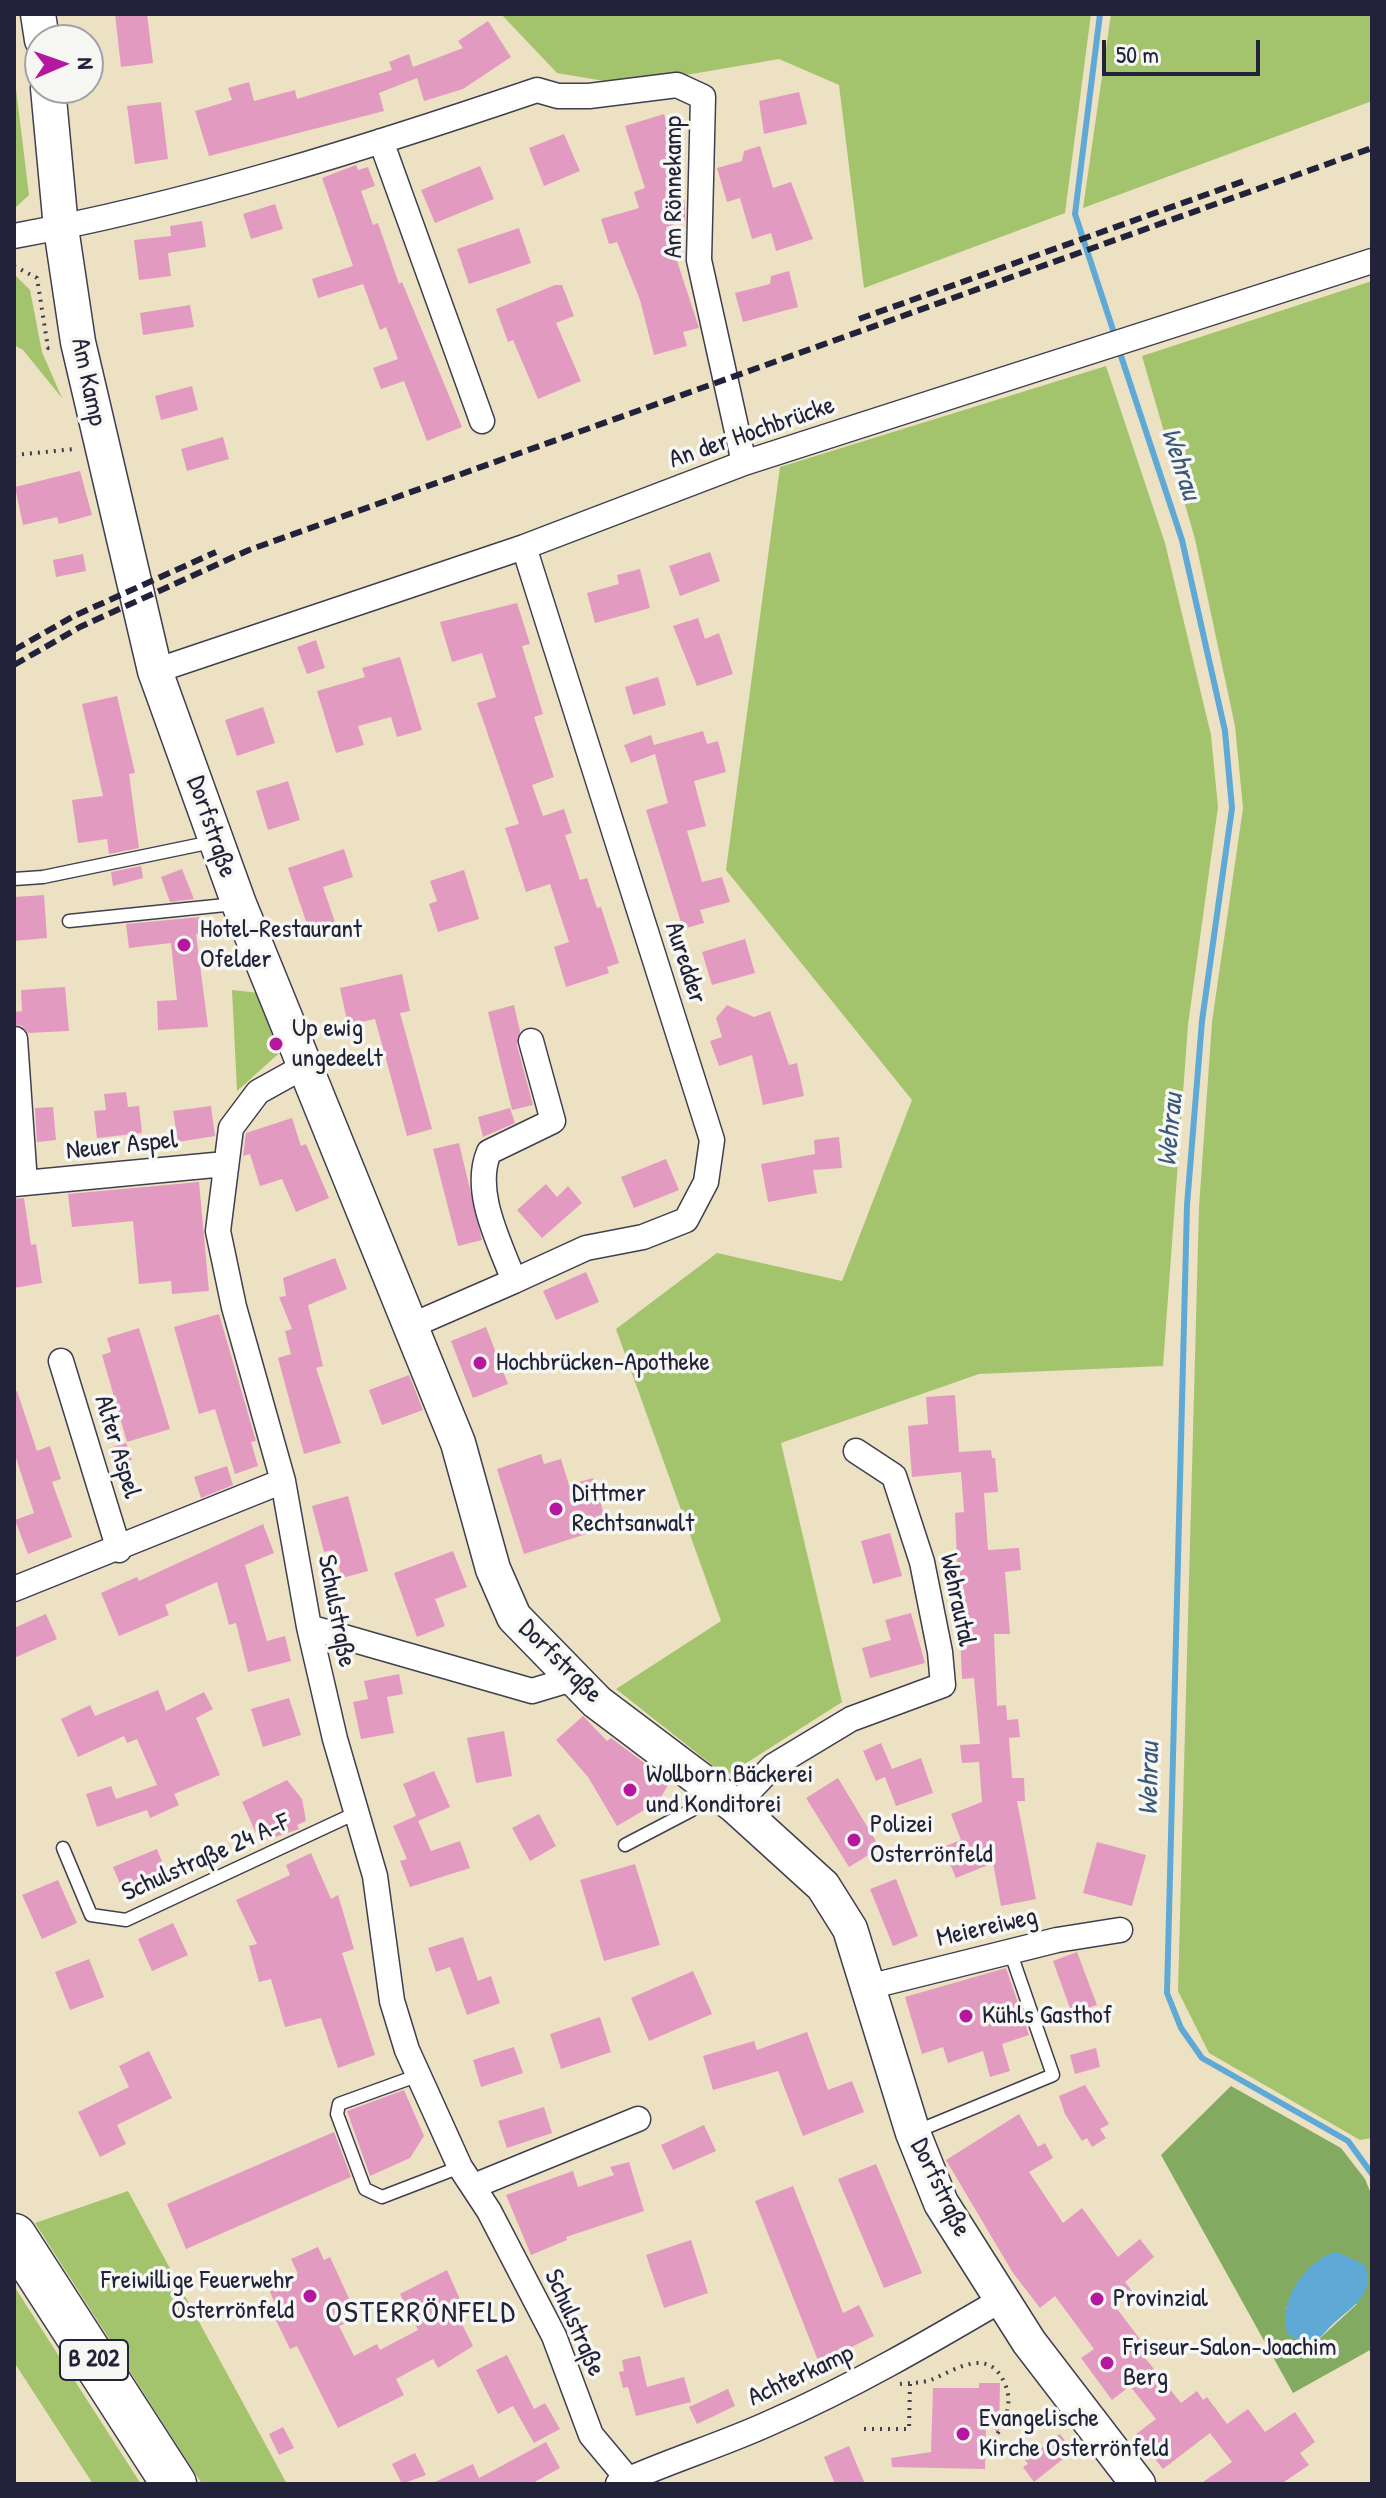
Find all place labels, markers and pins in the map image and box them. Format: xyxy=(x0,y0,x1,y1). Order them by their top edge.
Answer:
place label: Hotel-Restaurant Ofelder xyxy=(200,914,362,976)
marker: Hotel-Restaurant Ofelder xyxy=(175,936,193,954)
place label: Up ewig ungedeelt xyxy=(292,1013,383,1074)
marker: Up ewig ungedeelt xyxy=(267,1035,285,1053)
place label: Hochbrücken-Apotheke xyxy=(496,1347,710,1379)
marker: Hochbrücken-Apotheke xyxy=(471,1354,489,1372)
place label: Dittmer Rechtsanwalt xyxy=(572,1478,694,1540)
marker: Dittmer Rechtsanwalt xyxy=(547,1500,565,1518)
place label: Wollborn Bäckerei und Konditorei xyxy=(646,1759,813,1820)
marker: Wollborn Bäckerei und Konditorei xyxy=(621,1781,639,1799)
place label: Polizei Osterrönfeld xyxy=(870,1809,993,1870)
marker: Polizei Osterrönfeld xyxy=(845,1831,863,1849)
place label: Kühls Gasthof xyxy=(982,2000,1112,2032)
marker: Kühls Gasthof xyxy=(957,2007,975,2025)
place label: Freiwillige Feuerwehr Osterrönfeld xyxy=(101,2265,294,2326)
place label: Provinzial xyxy=(1113,2283,1208,2315)
marker: Freiwillige Feuerwehr Osterrönfeld xyxy=(301,2287,319,2305)
marker: Provinzial xyxy=(1088,2290,1106,2308)
place label: Friseur-Salon-Joachim Berg xyxy=(1123,2332,1336,2394)
marker: Friseur-Salon-Joachim Berg xyxy=(1098,2354,1116,2372)
place label: Evangelische Kirche Osterrönfeld xyxy=(979,2403,1169,2464)
marker: Evangelische Kirche Osterrönfeld xyxy=(954,2425,972,2443)

